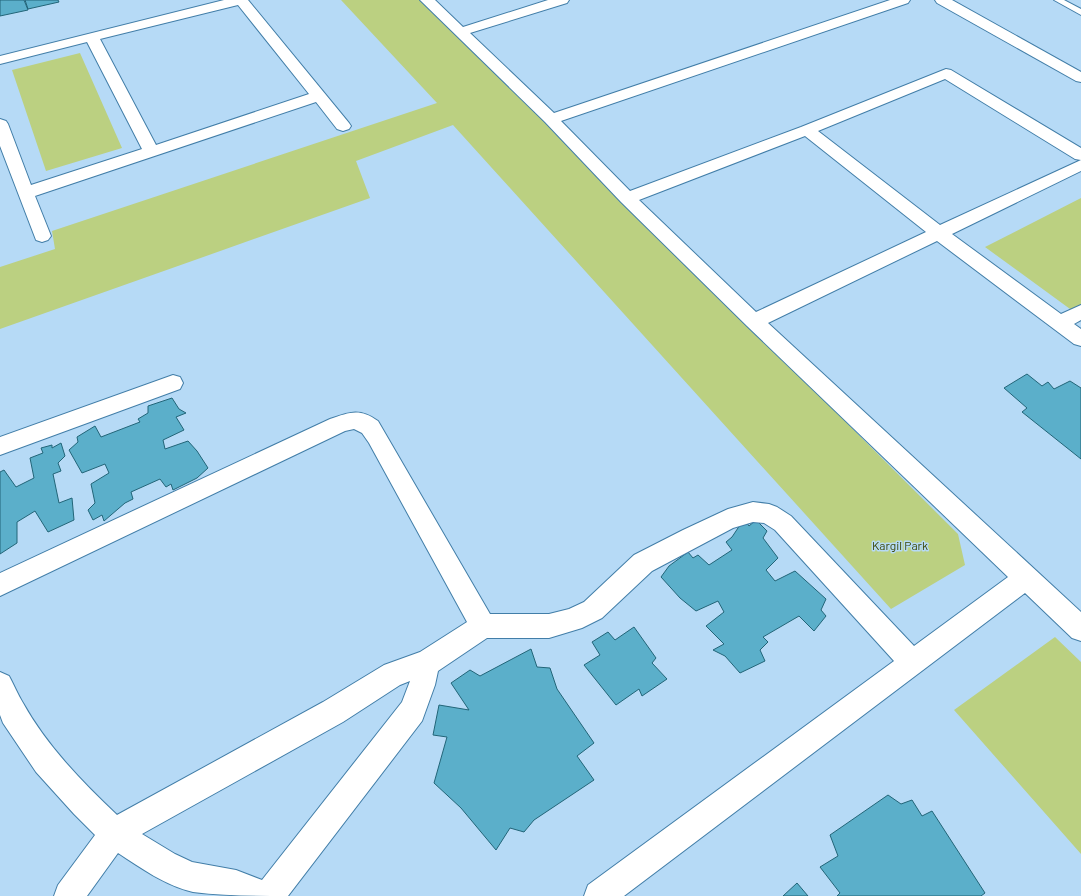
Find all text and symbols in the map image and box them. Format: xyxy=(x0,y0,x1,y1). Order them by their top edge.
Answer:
park label: Kargil Park xyxy=(872,538,928,552)

